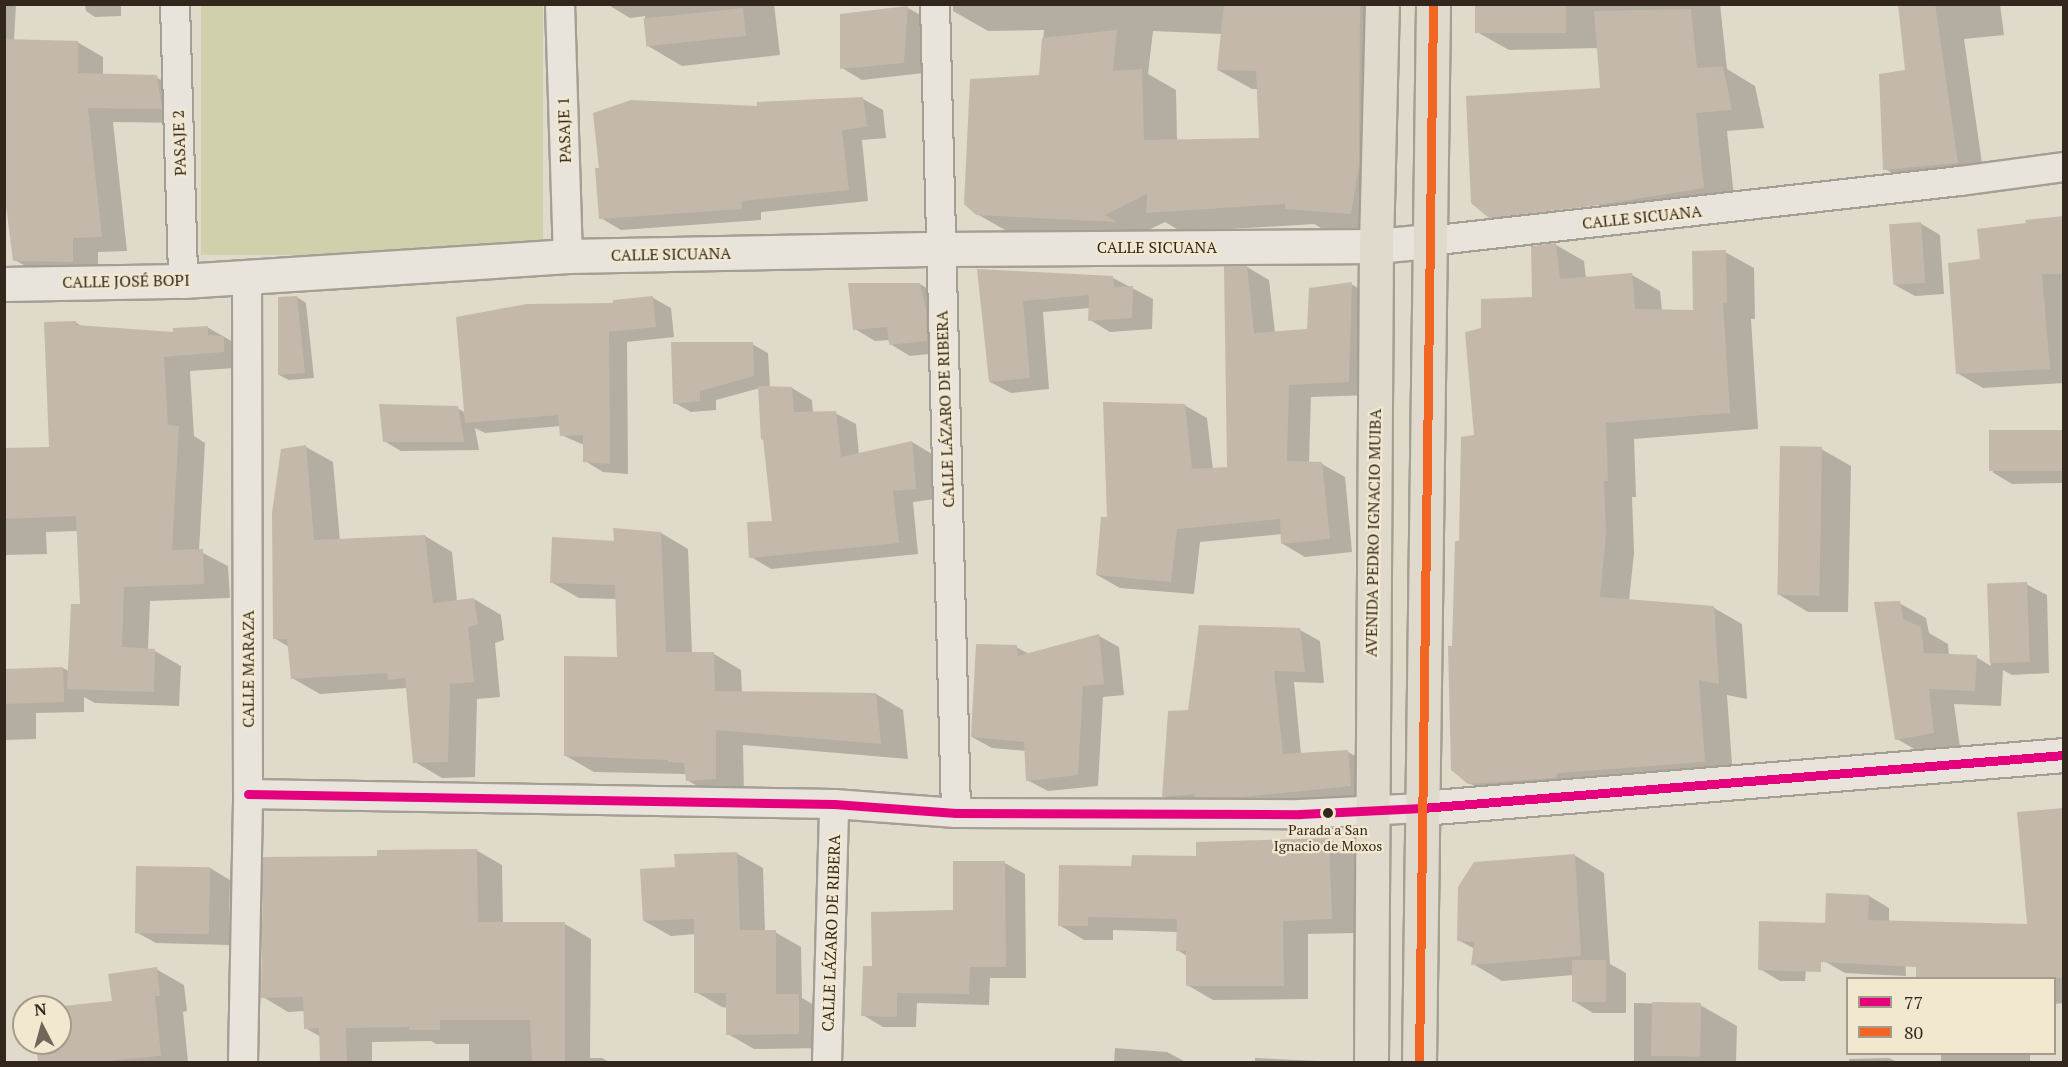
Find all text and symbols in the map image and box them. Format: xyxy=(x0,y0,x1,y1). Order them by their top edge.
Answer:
street label: PASAJE 1 xyxy=(553,97,575,163)
street label: PASAJE 2 xyxy=(168,110,190,176)
street label: CALLE SICUANA xyxy=(1581,201,1703,233)
street label: CALLE SICUANA xyxy=(1097,237,1217,257)
street label: CALLE SICUANA xyxy=(611,243,731,265)
street label: CALLE JOSÉ BOPI xyxy=(62,270,190,292)
street label: CALLE LÁZARO DE RIBERA xyxy=(932,310,958,508)
street label: AVENIDA PEDRO IGNACIO MUIBA xyxy=(1361,408,1385,658)
street label: CALLE MARAZA xyxy=(238,610,258,728)
marker: Parada a San Ignacio de Moxos xyxy=(1322,807,1334,819)
place label: Parada a San Ignacio de Moxos xyxy=(1274,822,1382,855)
street label: CALLE LÁZARO DE RIBERA xyxy=(818,834,844,1032)
legend xyxy=(1846,977,2056,1055)
text: 77 xyxy=(1904,990,1923,1014)
north arrow xyxy=(12,995,72,1055)
text: N xyxy=(33,998,48,1021)
text: 80 xyxy=(1904,1020,1923,1044)

